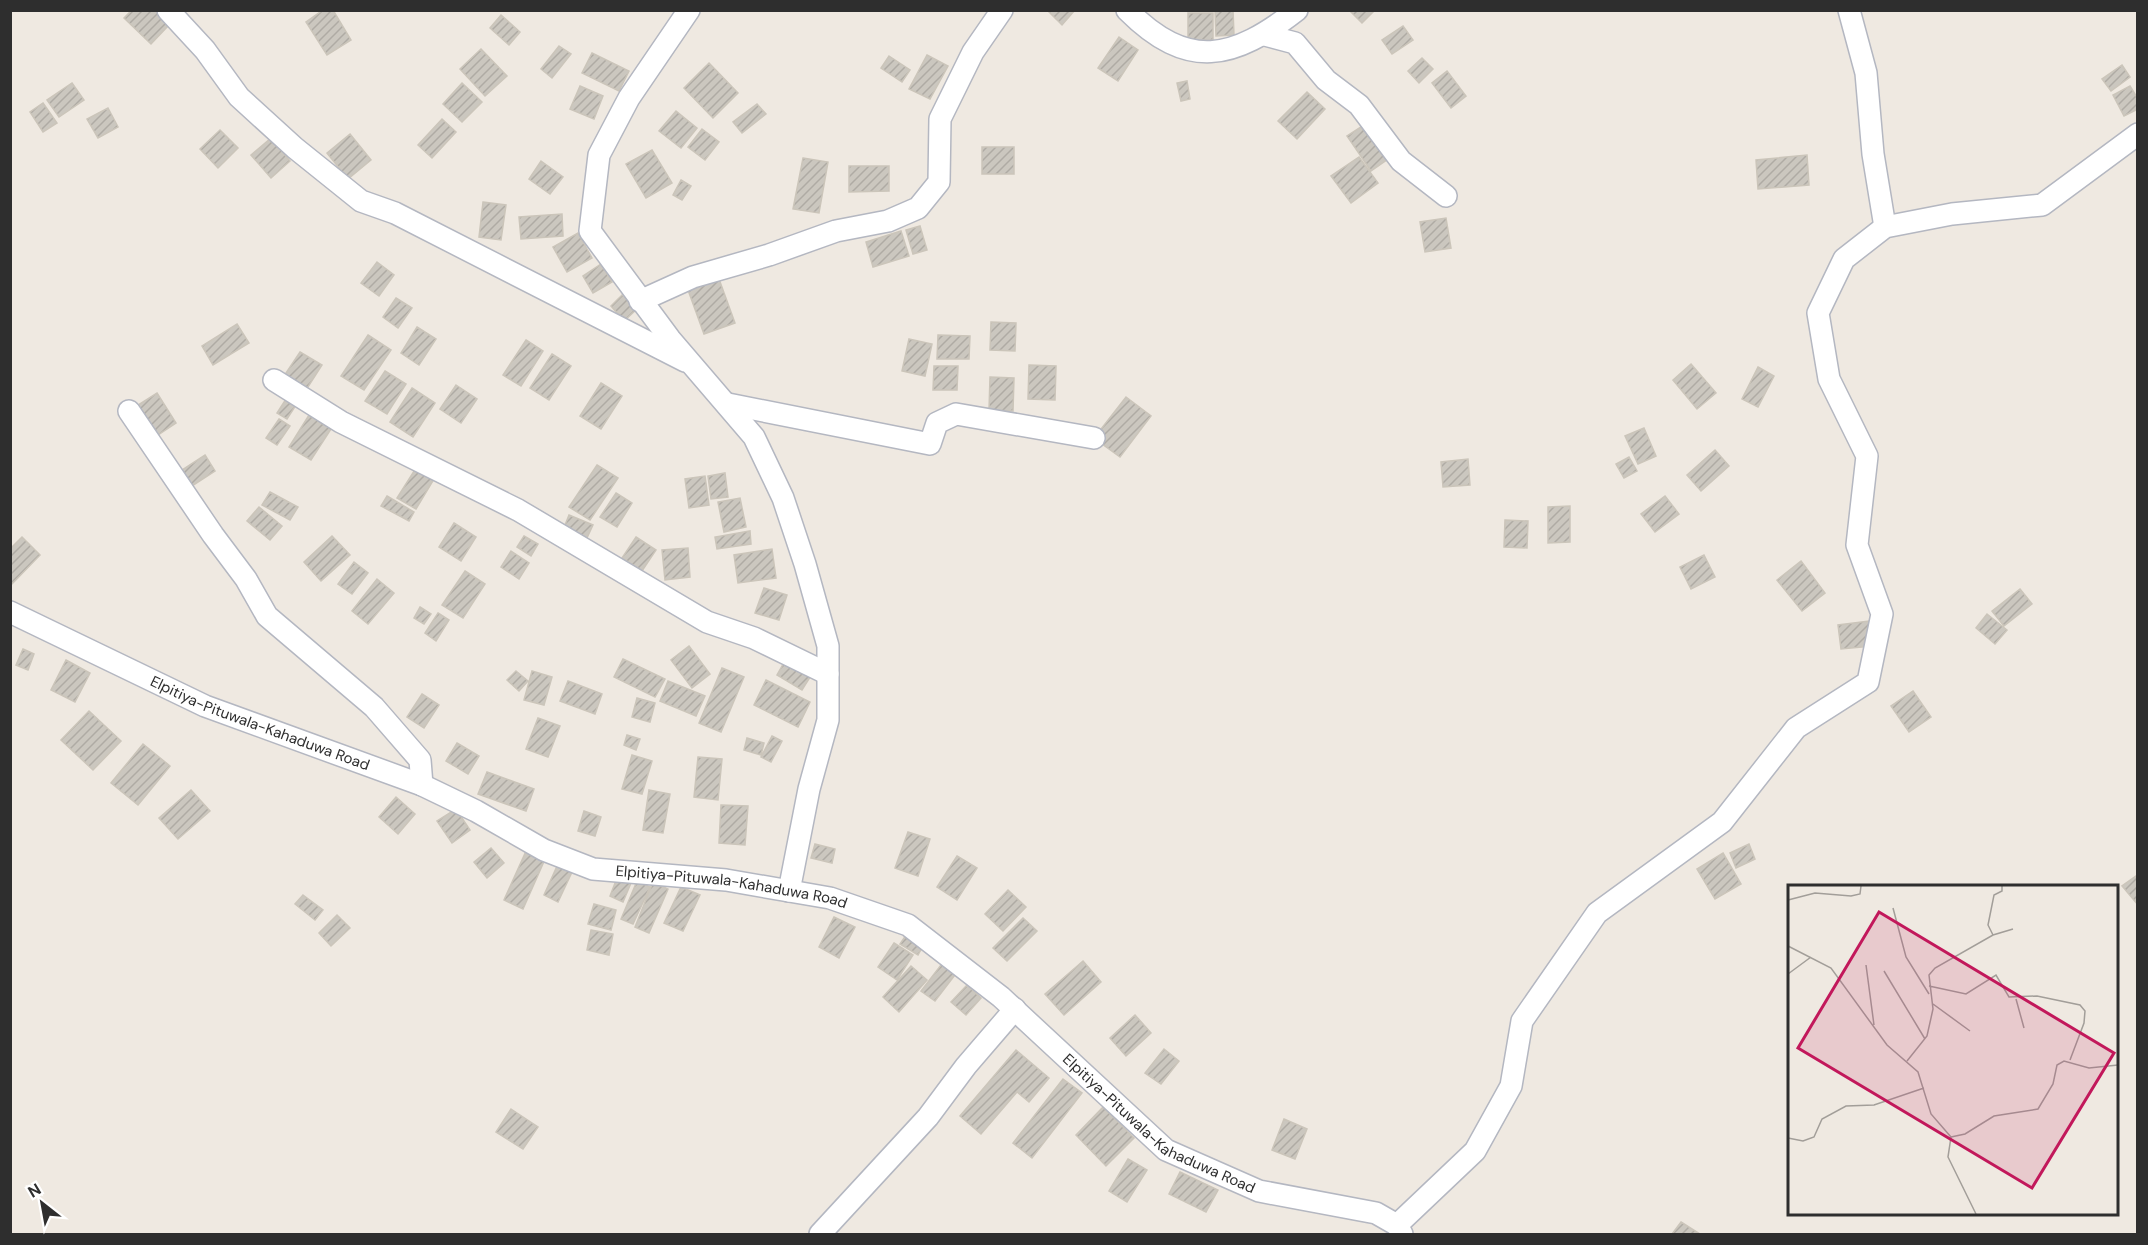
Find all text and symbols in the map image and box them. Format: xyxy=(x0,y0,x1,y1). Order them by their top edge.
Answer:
street label: Elpitiya-Pituwala-Kahaduwa Road xyxy=(147,671,372,775)
street label: Elpitiya-Pituwala-Kahaduwa Road xyxy=(615,861,850,913)
inset map xyxy=(1788,885,2118,1215)
street label: Elpitiya-Pituwala-Kahaduwa Road xyxy=(1058,1049,1258,1198)
north arrow xyxy=(12,1173,72,1233)
text: N xyxy=(24,1179,45,1203)

